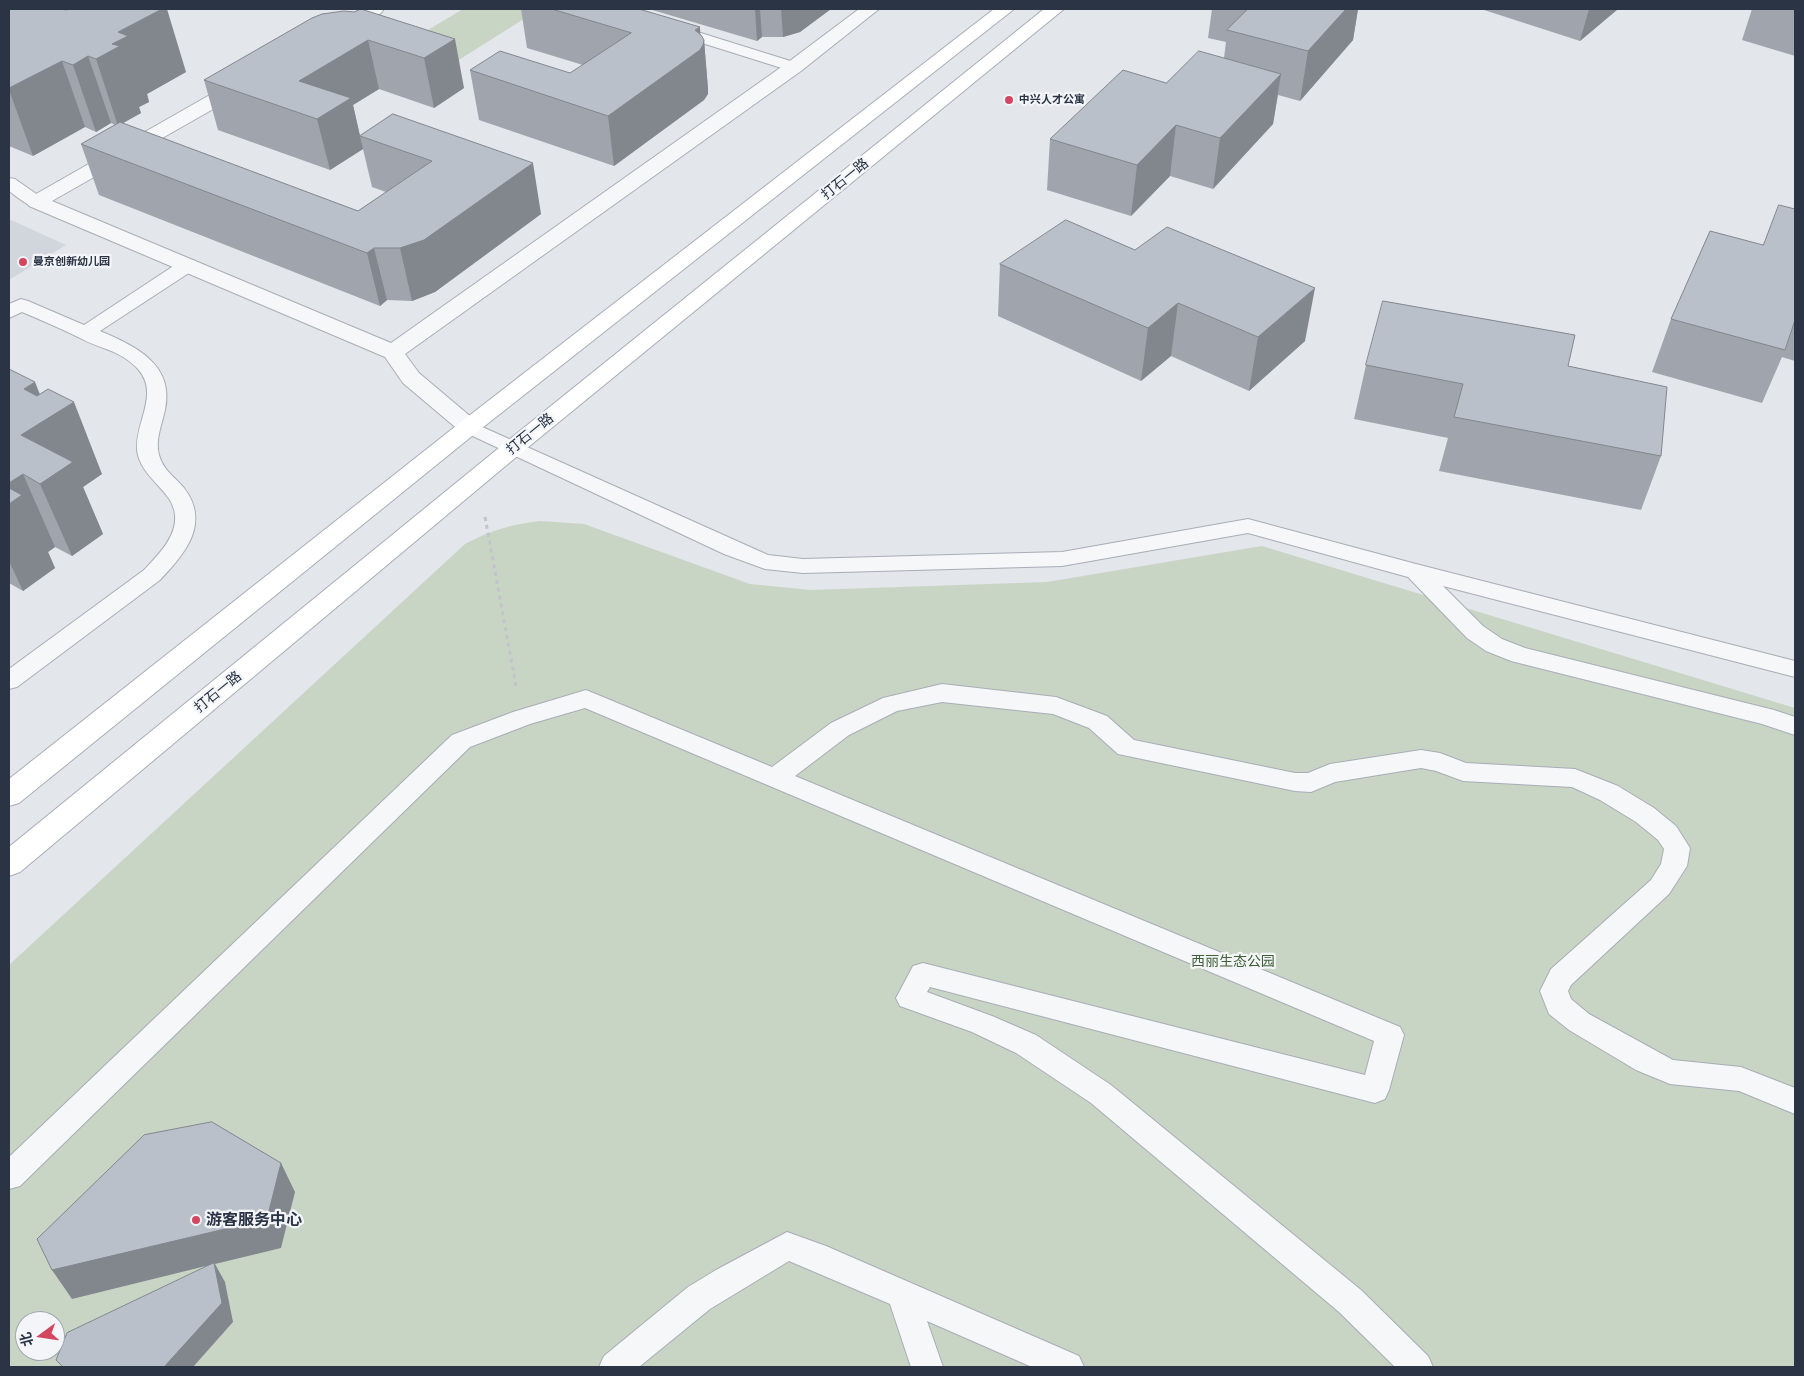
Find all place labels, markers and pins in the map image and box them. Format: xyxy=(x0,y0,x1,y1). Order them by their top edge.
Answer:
place label: 中兴人才公寓 xyxy=(1019,93,1085,107)
marker: 中兴人才公寓 xyxy=(1003,94,1015,106)
place label: 曼京创新幼儿园 xyxy=(33,255,110,269)
marker: 曼京创新幼儿园 xyxy=(17,256,29,268)
place label: 游客服务中心 xyxy=(206,1210,302,1230)
marker: 游客服务中心 xyxy=(190,1214,202,1226)

